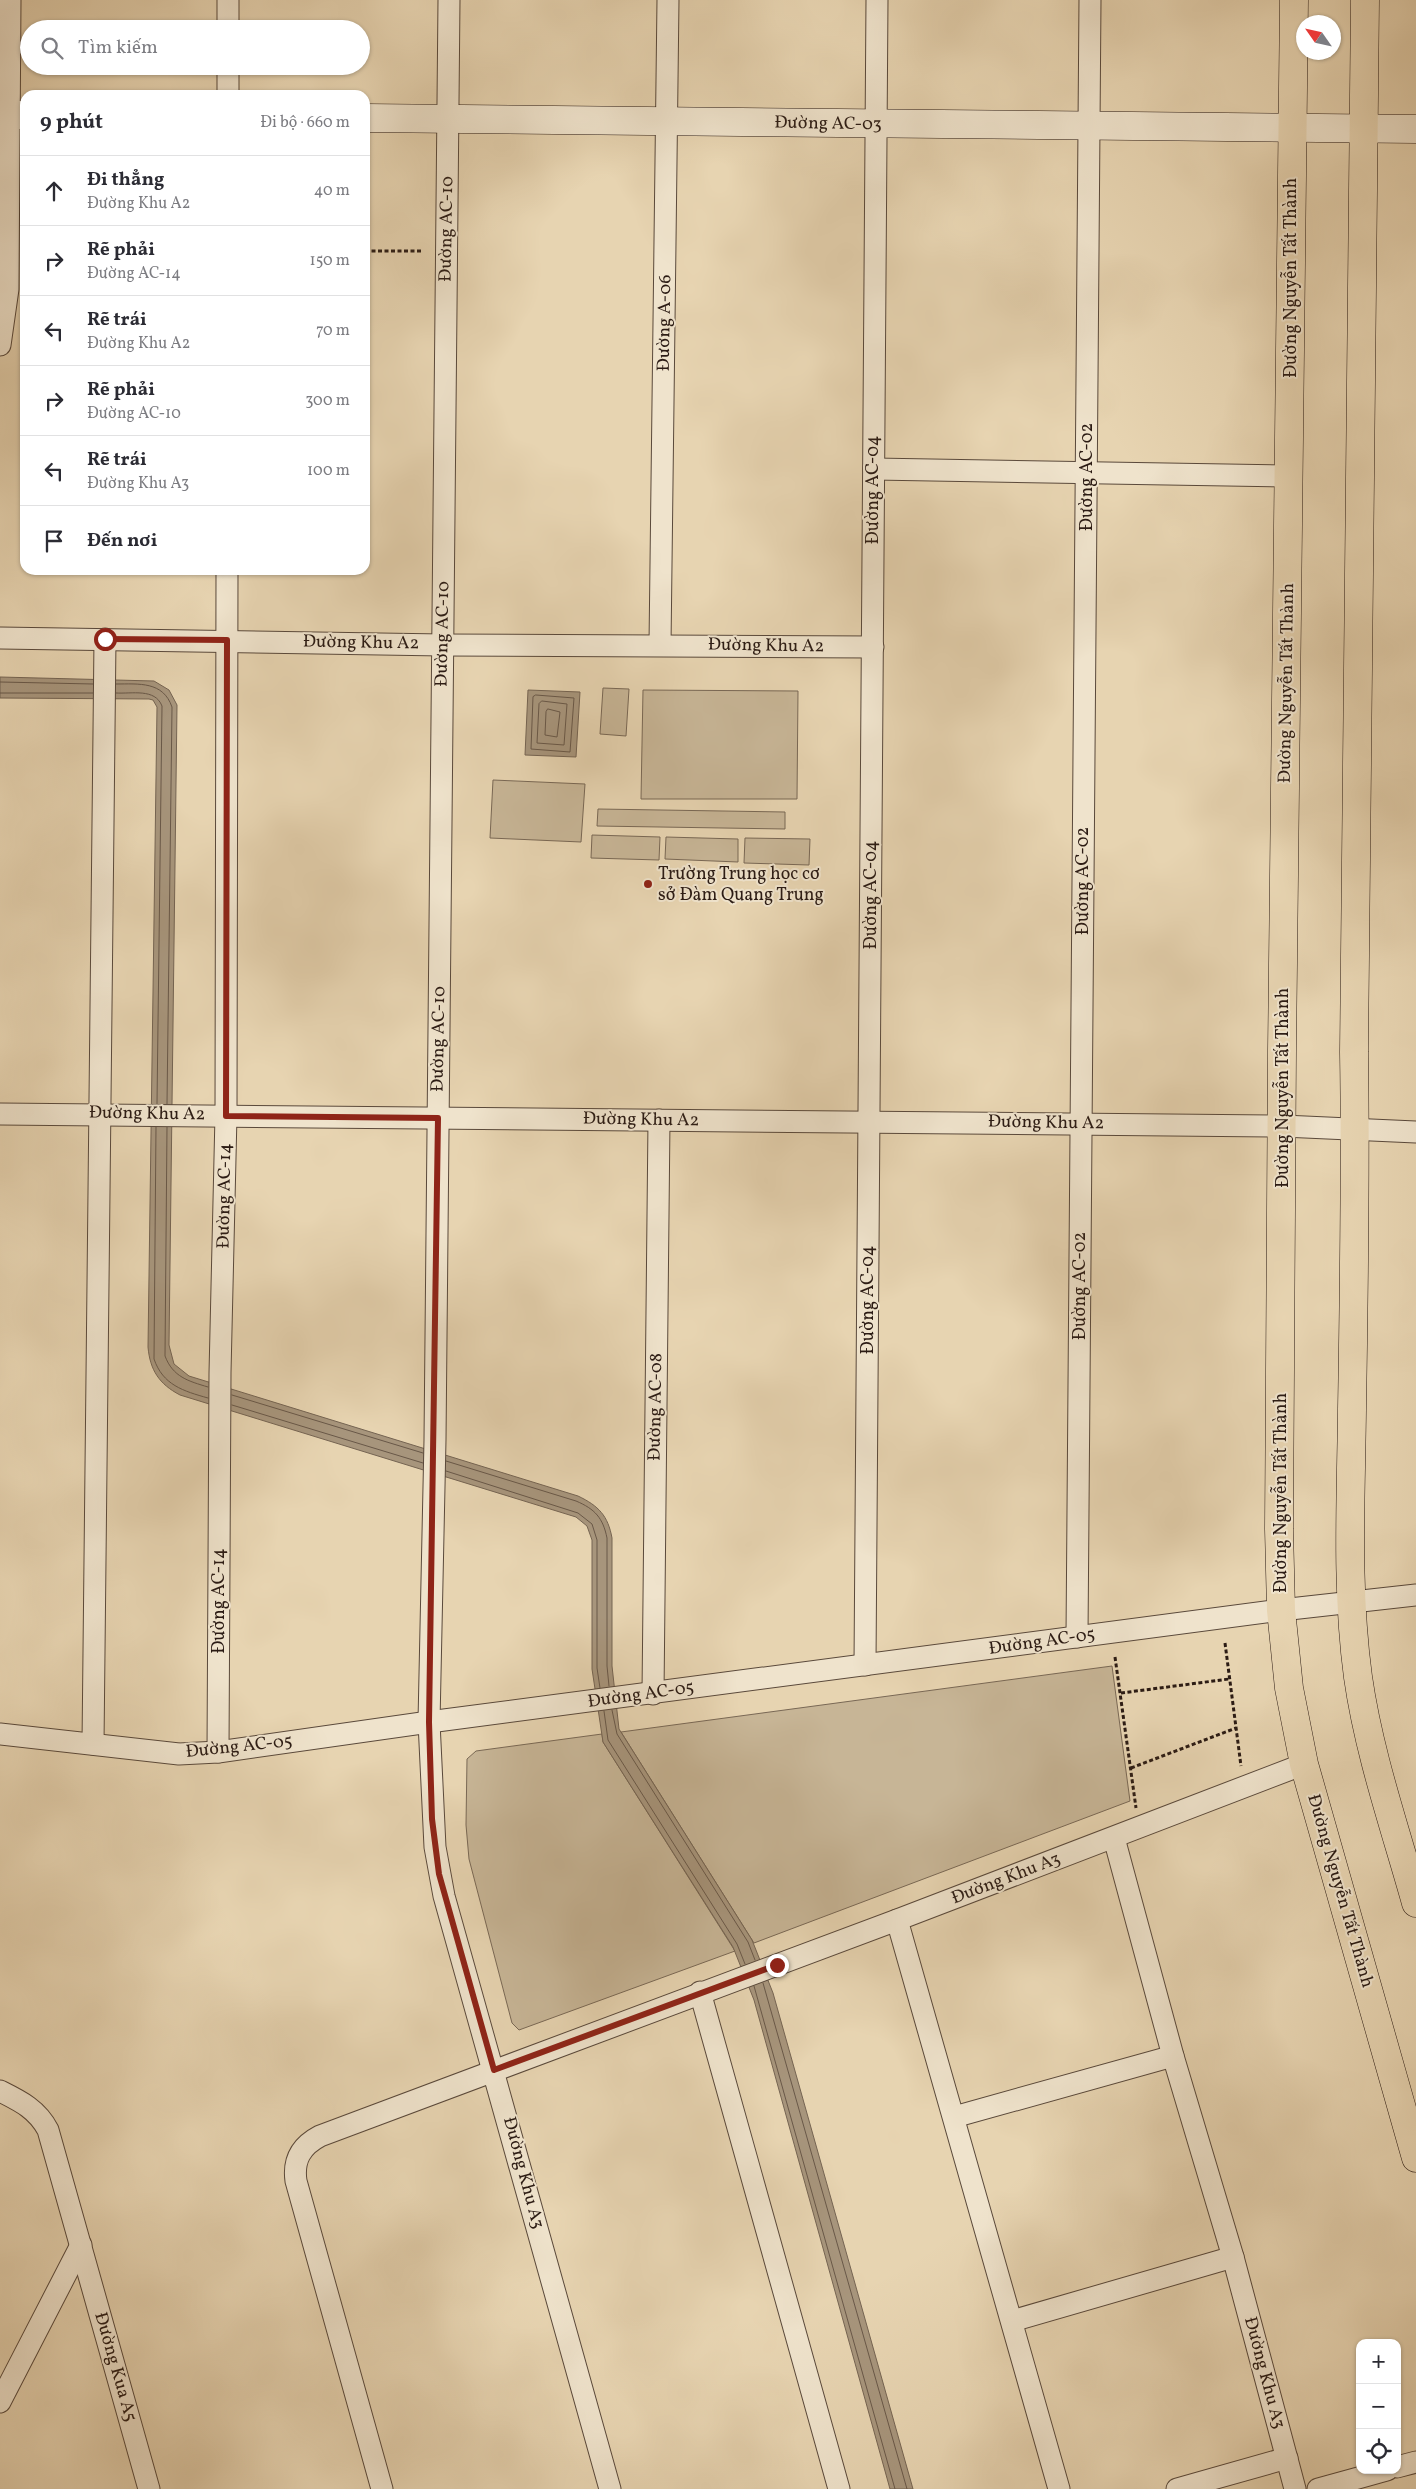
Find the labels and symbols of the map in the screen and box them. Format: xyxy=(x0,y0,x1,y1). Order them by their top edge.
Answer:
north arrow xyxy=(1296,15,1341,60)
street label: Đường AC-03 xyxy=(774,111,882,137)
street label: Đường AC-10 xyxy=(434,176,460,282)
street label: Đường Nguyễn Tất Thành xyxy=(1279,178,1304,378)
street label: Đường A-06 xyxy=(652,274,678,372)
street label: Đường AC-02 xyxy=(1075,423,1100,531)
street label: Đường AC-04 xyxy=(861,436,886,544)
street label: Đường AC-10 xyxy=(430,581,456,687)
street label: Đường Nguyễn Tất Thành xyxy=(1273,582,1301,783)
route start xyxy=(94,628,117,651)
street label: Đường Khu A2 xyxy=(303,629,419,657)
street label: Đường Khu A2 xyxy=(708,632,824,660)
street label: Đường AC-02 xyxy=(1071,827,1096,935)
street label: Đường AC-04 xyxy=(859,841,884,949)
place label: Trường Trung học cơ sở Đàm Quang Trung xyxy=(658,862,824,908)
marker: Trường Trung học cơ sở Đàm Quang Trung xyxy=(642,878,654,890)
street label: Đường AC-10 xyxy=(426,986,452,1092)
street label: Đường Nguyễn Tất Thành xyxy=(1271,988,1296,1188)
street label: Đường Khu A2 xyxy=(89,1100,205,1128)
street label: Đường Khu A2 xyxy=(583,1106,699,1134)
street label: Đường Khu A2 xyxy=(988,1109,1104,1137)
street label: Đường AC-14 xyxy=(212,1143,238,1249)
street label: Đường AC-02 xyxy=(1068,1232,1093,1340)
street label: Đường AC-04 xyxy=(856,1246,881,1354)
street label: Đường AC-08 xyxy=(643,1353,669,1461)
street label: Đường Nguyễn Tất Thành xyxy=(1269,1393,1294,1593)
street label: Đường AC-14 xyxy=(207,1548,232,1654)
street label: Đường AC-05 xyxy=(987,1622,1097,1662)
street label: Đường AC-05 xyxy=(586,1675,696,1715)
street label: Đường AC-05 xyxy=(184,1729,294,1765)
street label: Đường Nguyễn Tất Thành xyxy=(1300,1791,1380,1991)
street label: Đường Khu A3 xyxy=(948,1847,1064,1911)
route end xyxy=(766,1954,789,1977)
street label: Đường Khu A3 xyxy=(496,2114,550,2232)
street label: Đường Kua A5 xyxy=(87,2309,143,2425)
street label: Đường Khu A3 xyxy=(1237,2314,1291,2432)

